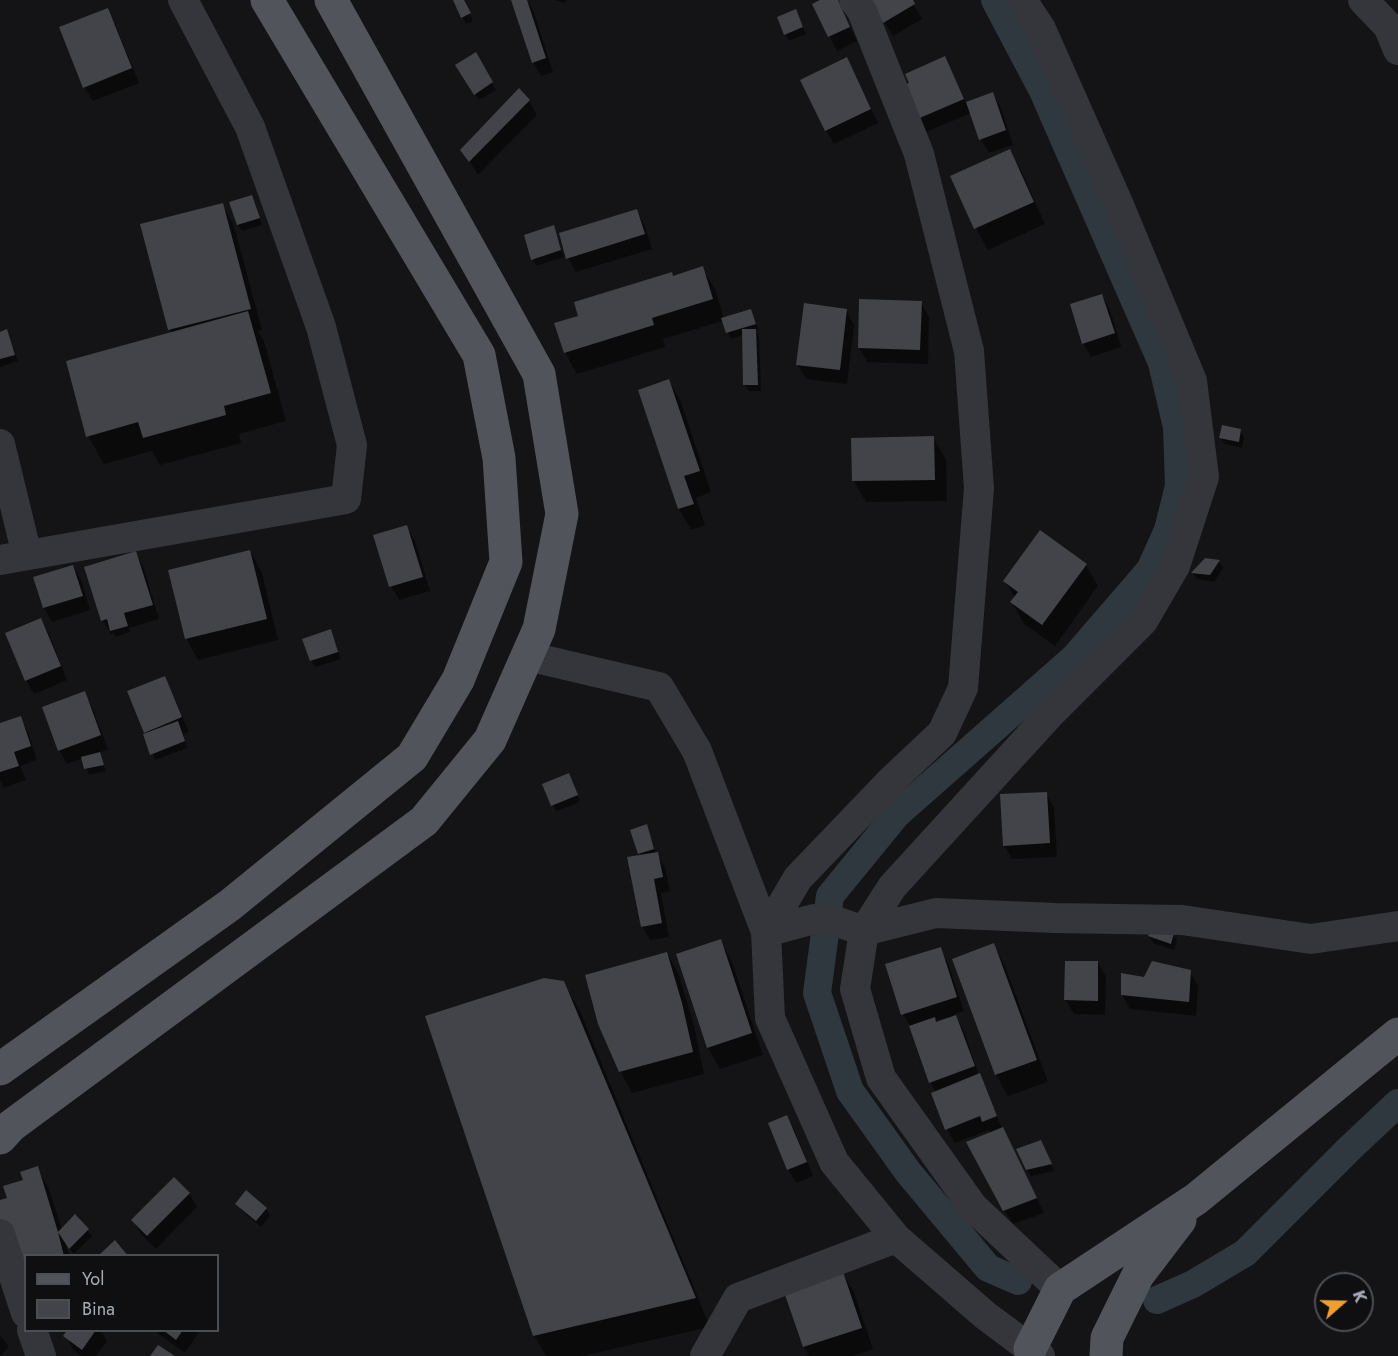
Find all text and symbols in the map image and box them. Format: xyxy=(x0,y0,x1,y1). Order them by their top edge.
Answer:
legend xyxy=(24,1254,219,1332)
text: Yol xyxy=(82,1266,104,1292)
north arrow xyxy=(1314,1272,1374,1332)
text: K xyxy=(1347,1287,1372,1306)
text: Bina xyxy=(82,1296,115,1322)

